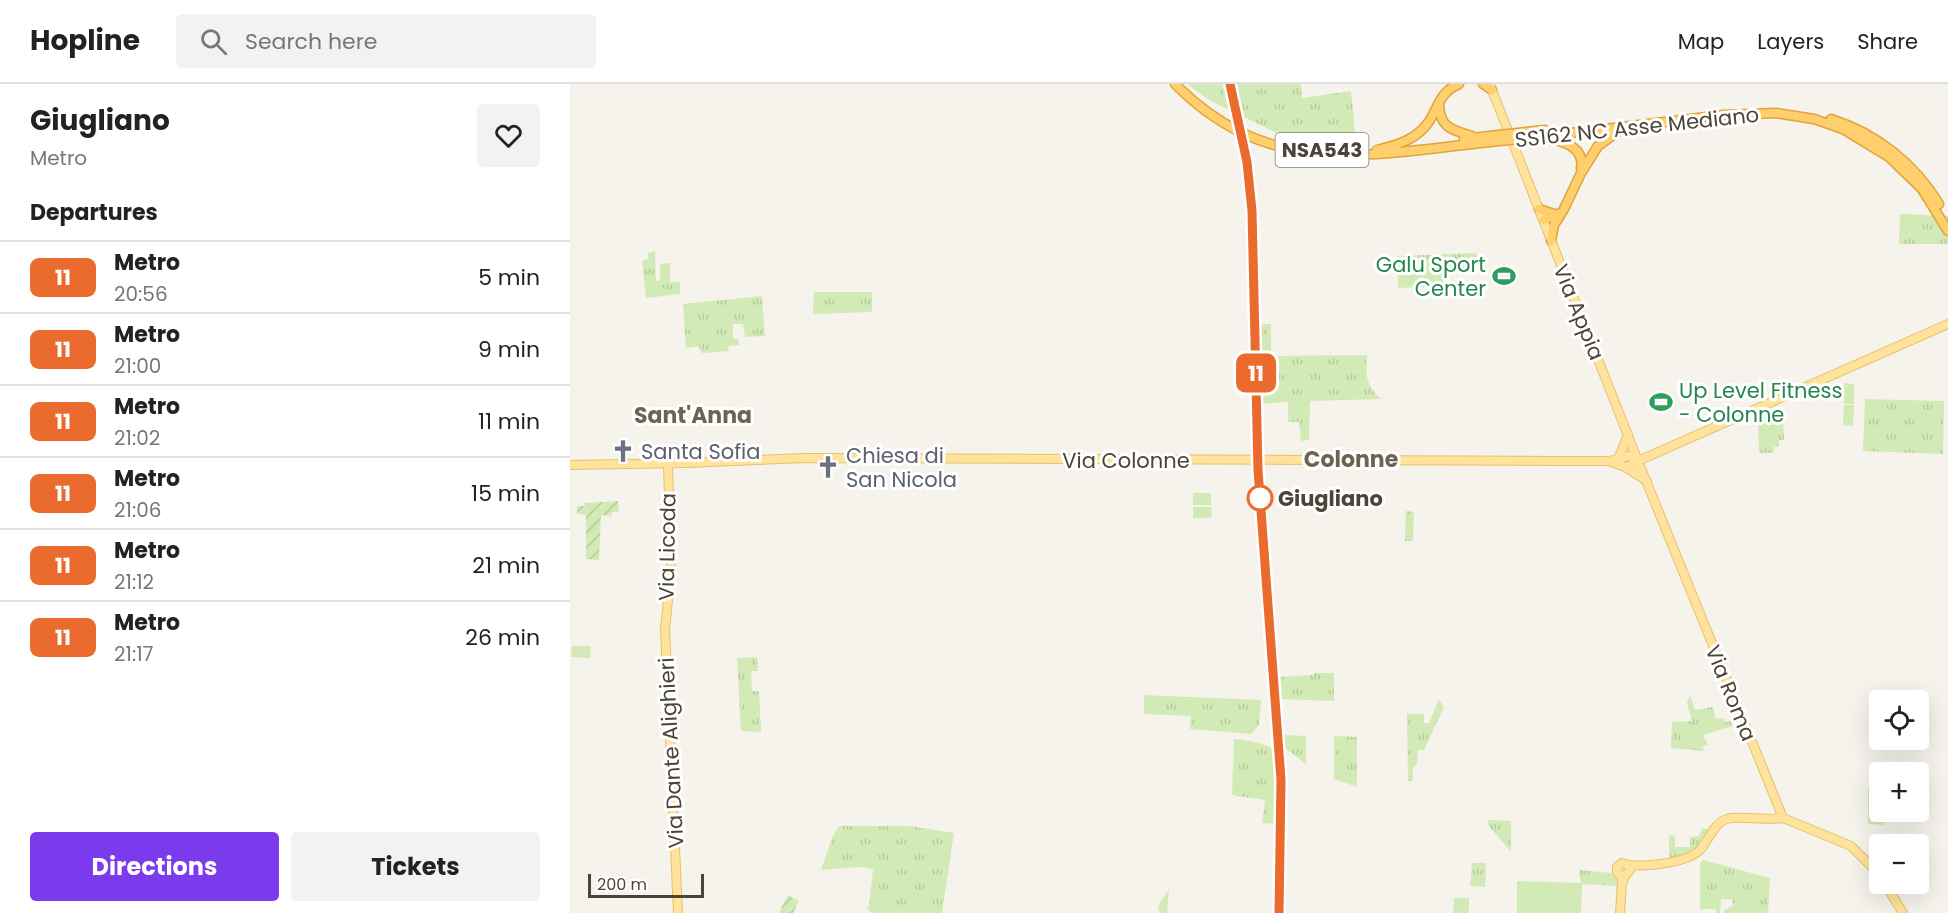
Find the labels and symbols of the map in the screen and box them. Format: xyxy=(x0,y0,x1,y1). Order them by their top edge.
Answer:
street label: SS162 NC Asse Mediano xyxy=(1514,100,1760,154)
road number: NSA543 xyxy=(1276,133,1368,167)
place label: Galu Sport Center xyxy=(1376,250,1486,303)
street label: Via Appia xyxy=(1547,260,1611,364)
sports icon: Galu Sport Center xyxy=(1491,263,1517,289)
line badge: 11 xyxy=(1229,354,1283,392)
place label: Up Level Fitness - Colonne xyxy=(1679,376,1842,429)
sports icon: Up Level Fitness - Colonne xyxy=(1648,389,1674,415)
district label: Sant'Anna xyxy=(634,400,752,431)
place label: Santa Sofia xyxy=(641,437,760,466)
church icon: Santa Sofia xyxy=(610,438,636,464)
place label: Chiesa di San Nicola xyxy=(846,441,957,494)
district label: Colonne xyxy=(1304,444,1398,475)
street label: Via Colonne xyxy=(1062,446,1190,475)
church icon: Chiesa di San Nicola xyxy=(815,454,841,480)
place label: Giugliano xyxy=(1278,484,1383,513)
marker: Giugliano xyxy=(1247,485,1273,511)
street label: Via Licoda xyxy=(652,493,682,601)
street label: Via Roma xyxy=(1699,641,1763,745)
street label: Via Dante Alighieri xyxy=(652,657,690,849)
scale bar xyxy=(588,871,704,898)

